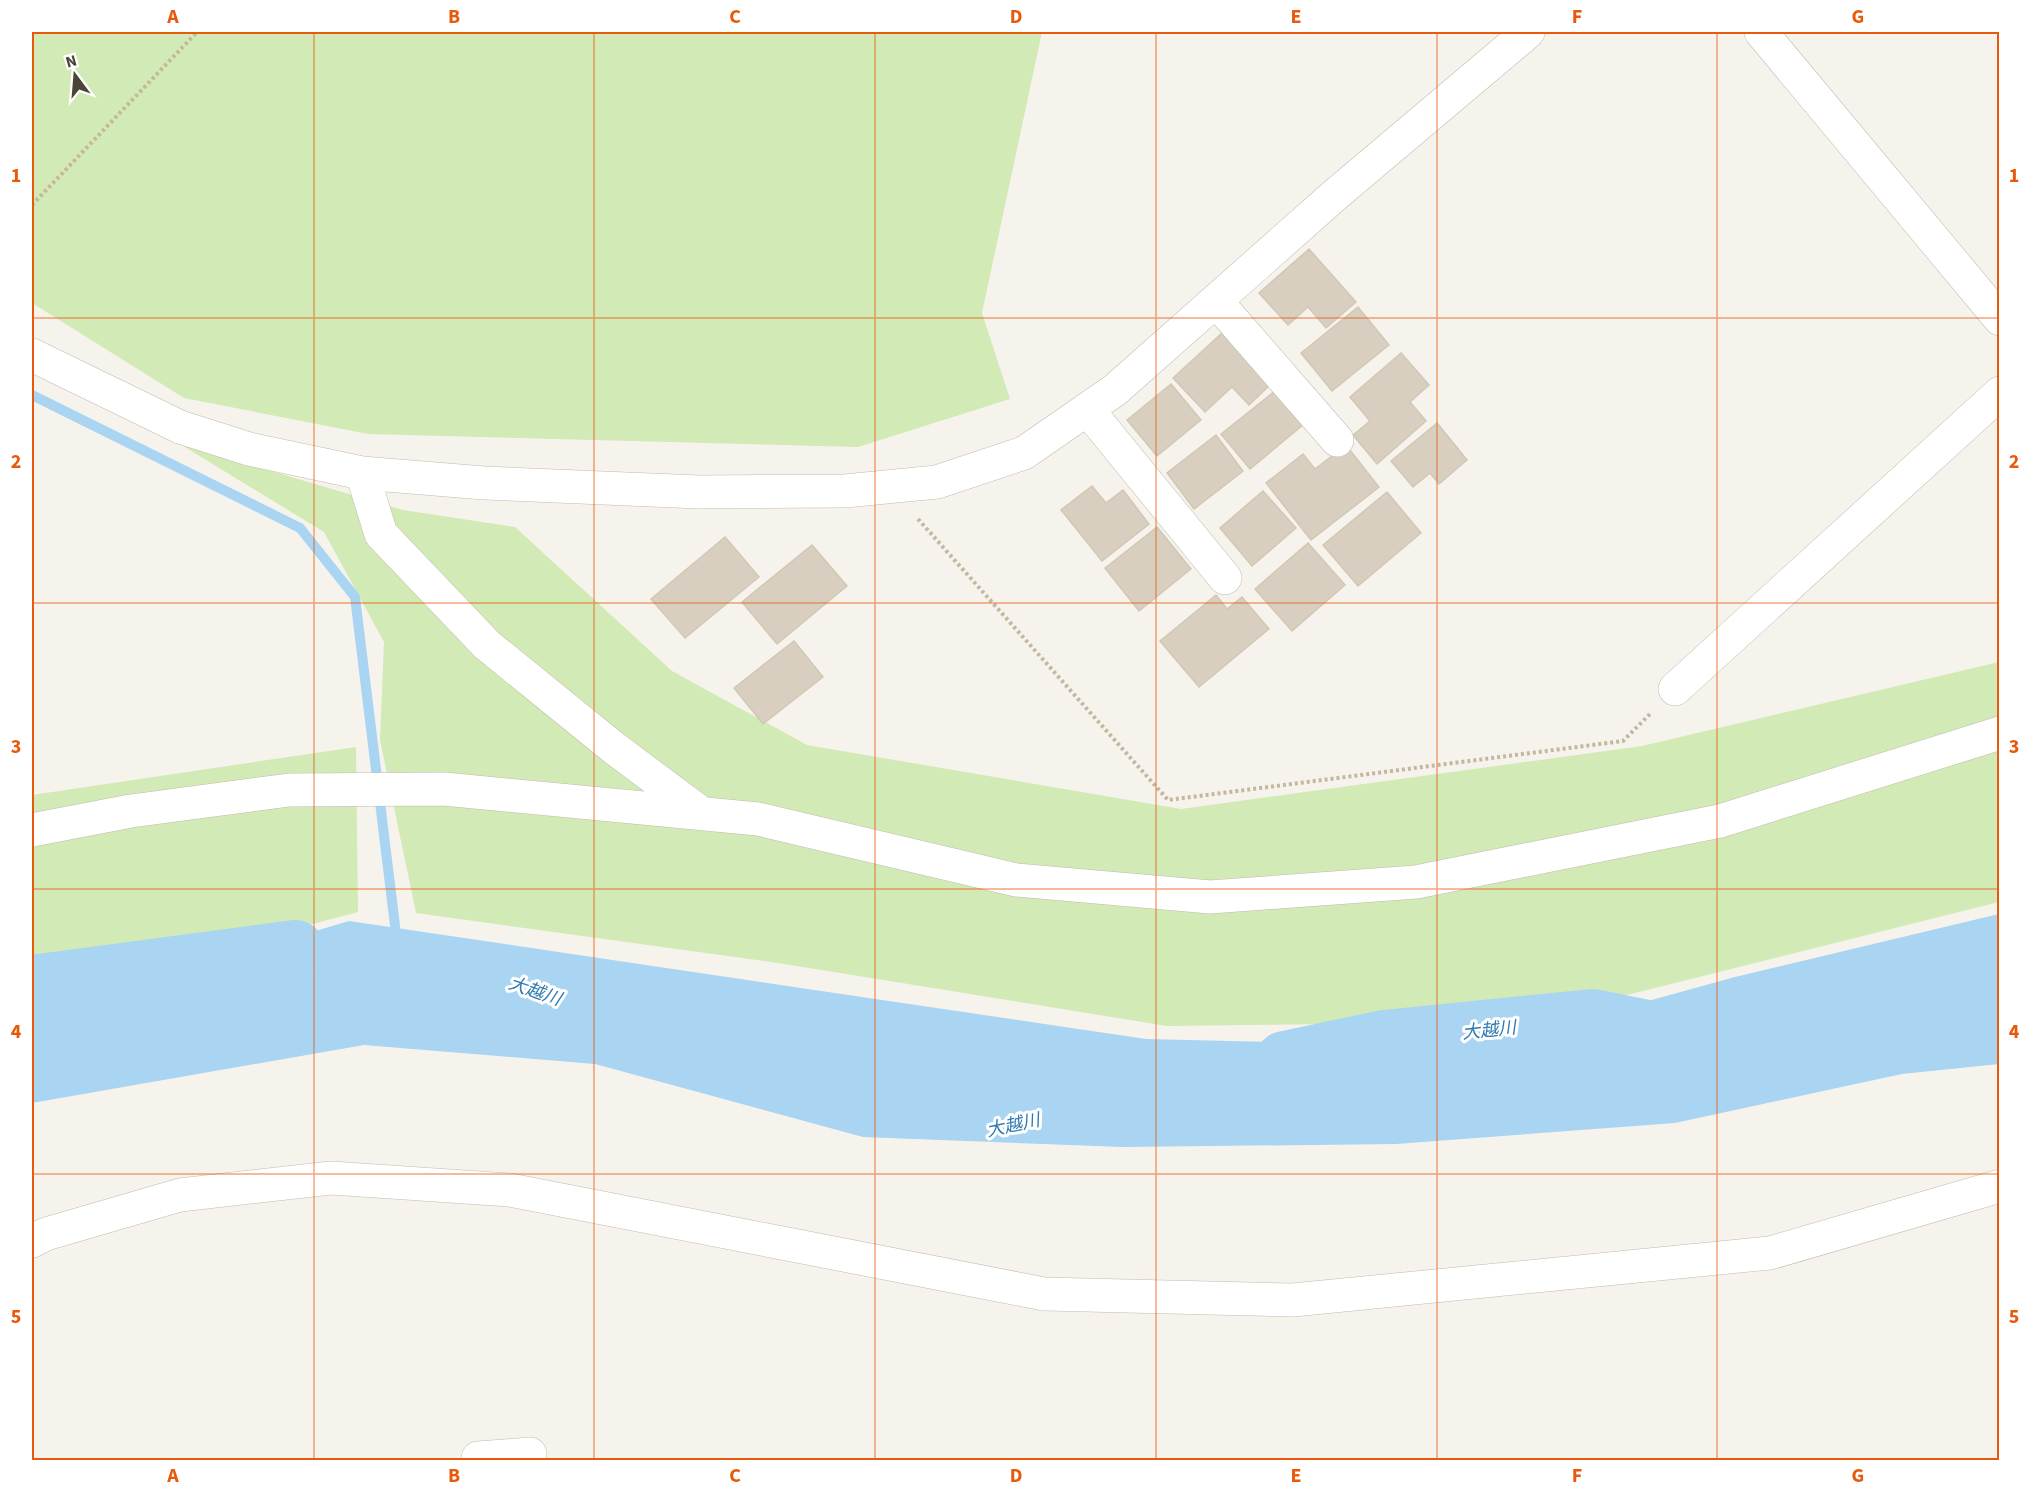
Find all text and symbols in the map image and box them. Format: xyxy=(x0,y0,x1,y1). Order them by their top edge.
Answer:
text: A xyxy=(166,3,179,31)
text: B xyxy=(448,3,460,31)
text: C xyxy=(729,3,741,31)
text: D xyxy=(1010,3,1022,31)
text: E xyxy=(1291,3,1301,31)
text: F xyxy=(1572,3,1582,31)
text: G xyxy=(1852,3,1864,31)
north arrow xyxy=(45,45,105,105)
text: N xyxy=(63,50,79,74)
text: 1 xyxy=(11,162,21,190)
text: 1 xyxy=(2009,162,2019,190)
text: 2 xyxy=(11,448,21,476)
text: 2 xyxy=(2009,448,2019,476)
text: 3 xyxy=(11,733,21,761)
text: 3 xyxy=(2009,733,2019,761)
water label: 大越川 xyxy=(505,971,566,1013)
water label: 大越川 xyxy=(1461,1015,1519,1046)
text: 4 xyxy=(11,1018,22,1046)
text: 4 xyxy=(2009,1018,2020,1046)
water label: 大越川 xyxy=(984,1107,1044,1143)
text: 5 xyxy=(11,1303,21,1331)
text: 5 xyxy=(2009,1303,2019,1331)
text: A xyxy=(166,1462,179,1490)
text: B xyxy=(448,1462,460,1490)
text: C xyxy=(729,1462,741,1490)
text: D xyxy=(1010,1462,1022,1490)
text: E xyxy=(1291,1462,1301,1490)
text: F xyxy=(1572,1462,1582,1490)
text: G xyxy=(1852,1462,1864,1490)

